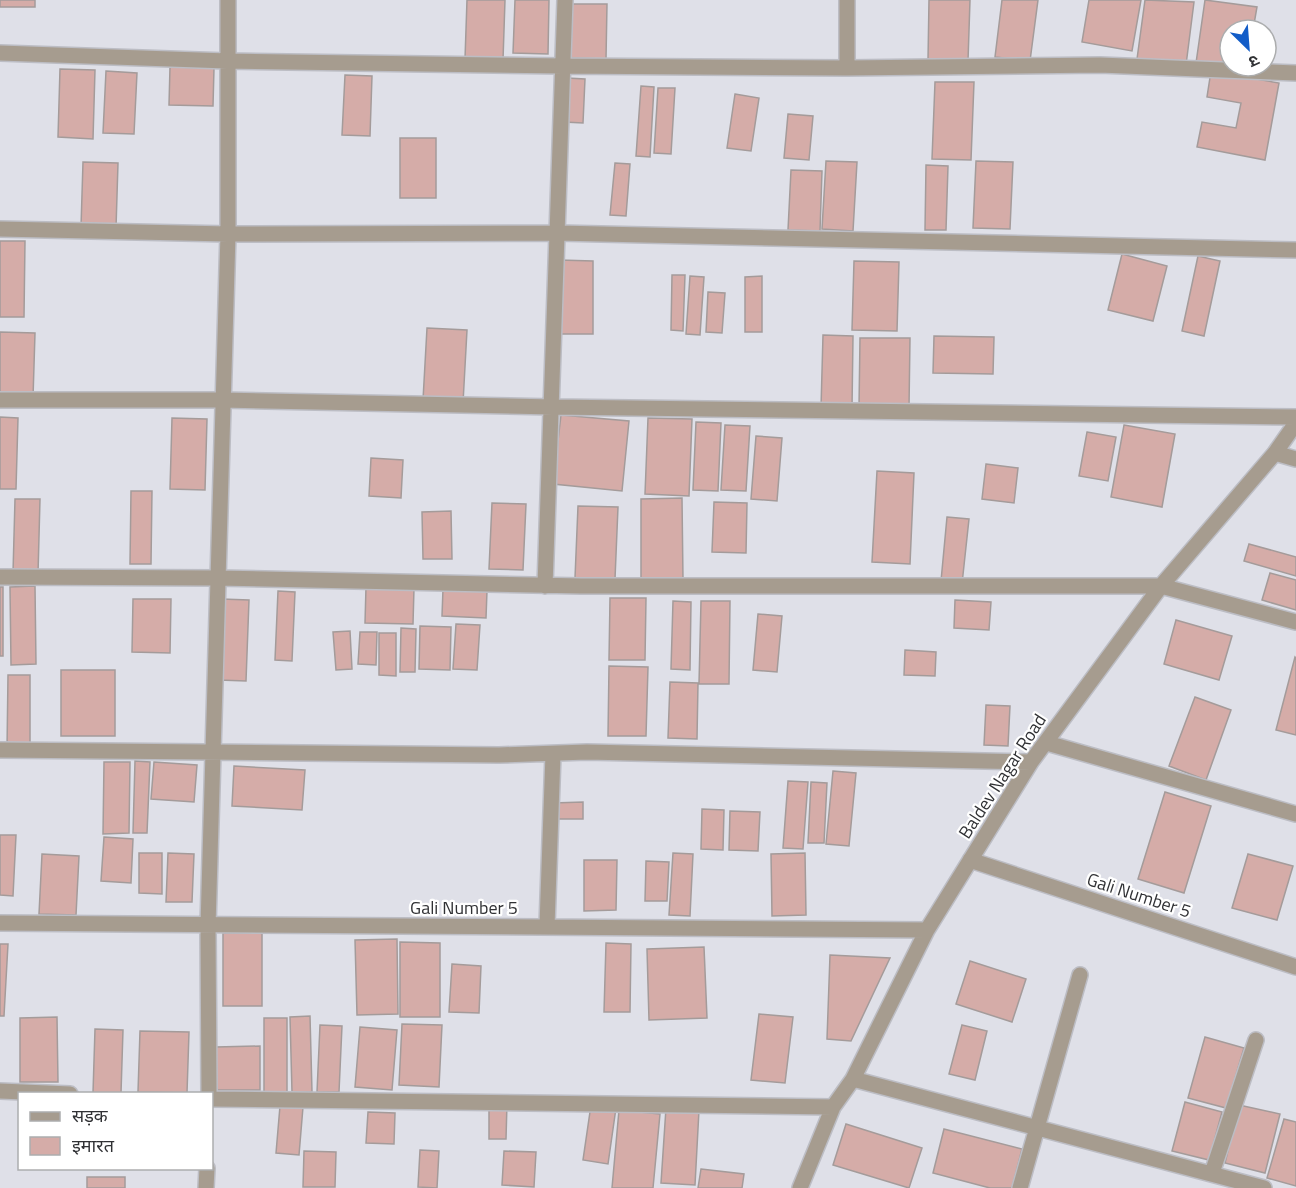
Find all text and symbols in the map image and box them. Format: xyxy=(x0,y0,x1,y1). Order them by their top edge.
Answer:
north arrow xyxy=(1218,18,1278,78)
text: उ xyxy=(1244,49,1264,75)
street label: Baldev Nagar Road xyxy=(951,708,1053,844)
street label: Gali Number 5 xyxy=(1084,866,1194,924)
street label: Gali Number 5 xyxy=(410,894,518,921)
legend xyxy=(18,1092,213,1170)
text: सड़क xyxy=(72,1102,109,1129)
text: इमारत xyxy=(72,1132,115,1159)

